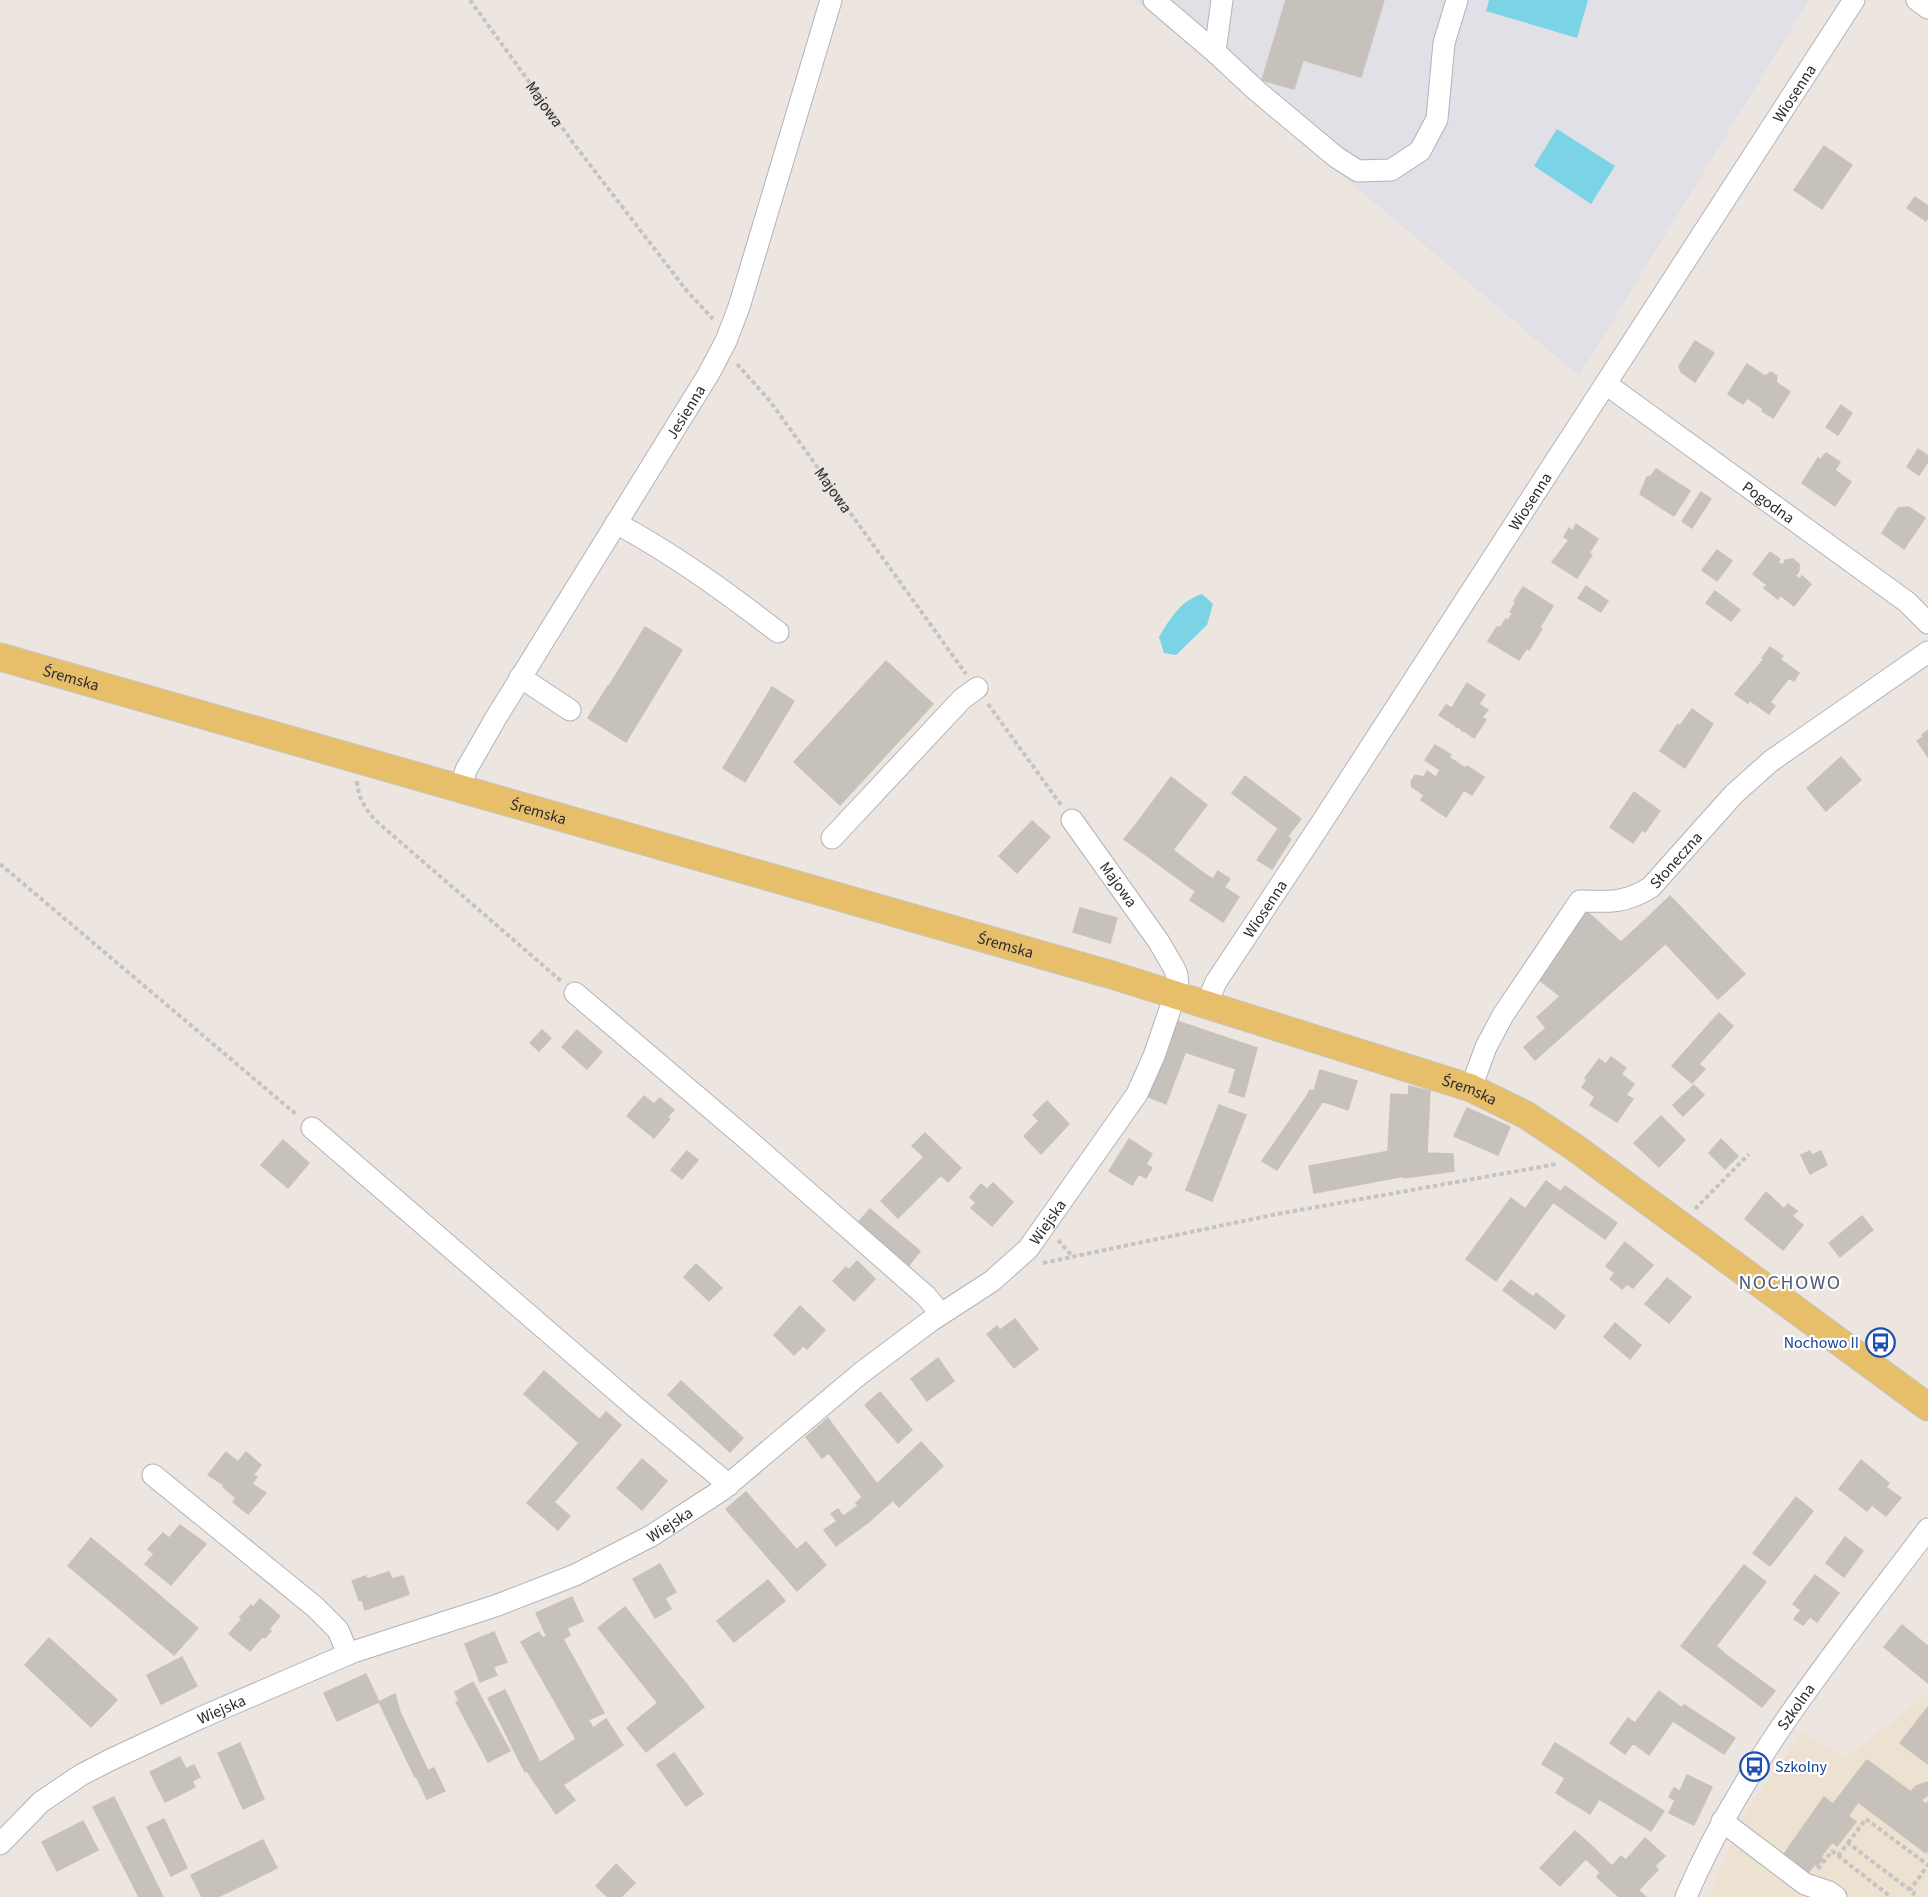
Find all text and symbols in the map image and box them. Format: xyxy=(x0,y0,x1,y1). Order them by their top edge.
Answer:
street label: Wiosenna xyxy=(1768,60,1822,127)
street label: Majowa xyxy=(520,77,568,132)
street label: Jesienna xyxy=(661,381,711,443)
street label: Majowa xyxy=(809,463,857,518)
street label: Wiosenna xyxy=(1504,468,1558,535)
street label: Pogodna xyxy=(1738,476,1799,529)
street label: Śremska xyxy=(40,660,102,697)
street label: Śremska xyxy=(507,793,569,830)
street label: Słoneczna xyxy=(1645,827,1708,894)
street label: Majowa xyxy=(1094,857,1142,912)
street label: Wiosenna xyxy=(1238,876,1293,942)
street label: Śremska xyxy=(975,927,1036,964)
street label: Śremska xyxy=(1439,1070,1500,1111)
street label: Wiejska xyxy=(1024,1195,1072,1249)
district label: NOCHOWO xyxy=(1738,1269,1842,1297)
bus stop icon: Nochowo II xyxy=(1864,1326,1896,1358)
place label: Nochowo II xyxy=(1784,1332,1859,1354)
street label: Wiejska xyxy=(643,1502,697,1548)
street label: Szkolna xyxy=(1772,1679,1820,1735)
street label: Wiejska xyxy=(194,1690,249,1730)
bus stop icon: Szkolny xyxy=(1738,1750,1770,1782)
place label: Szkolny xyxy=(1775,1756,1827,1778)

